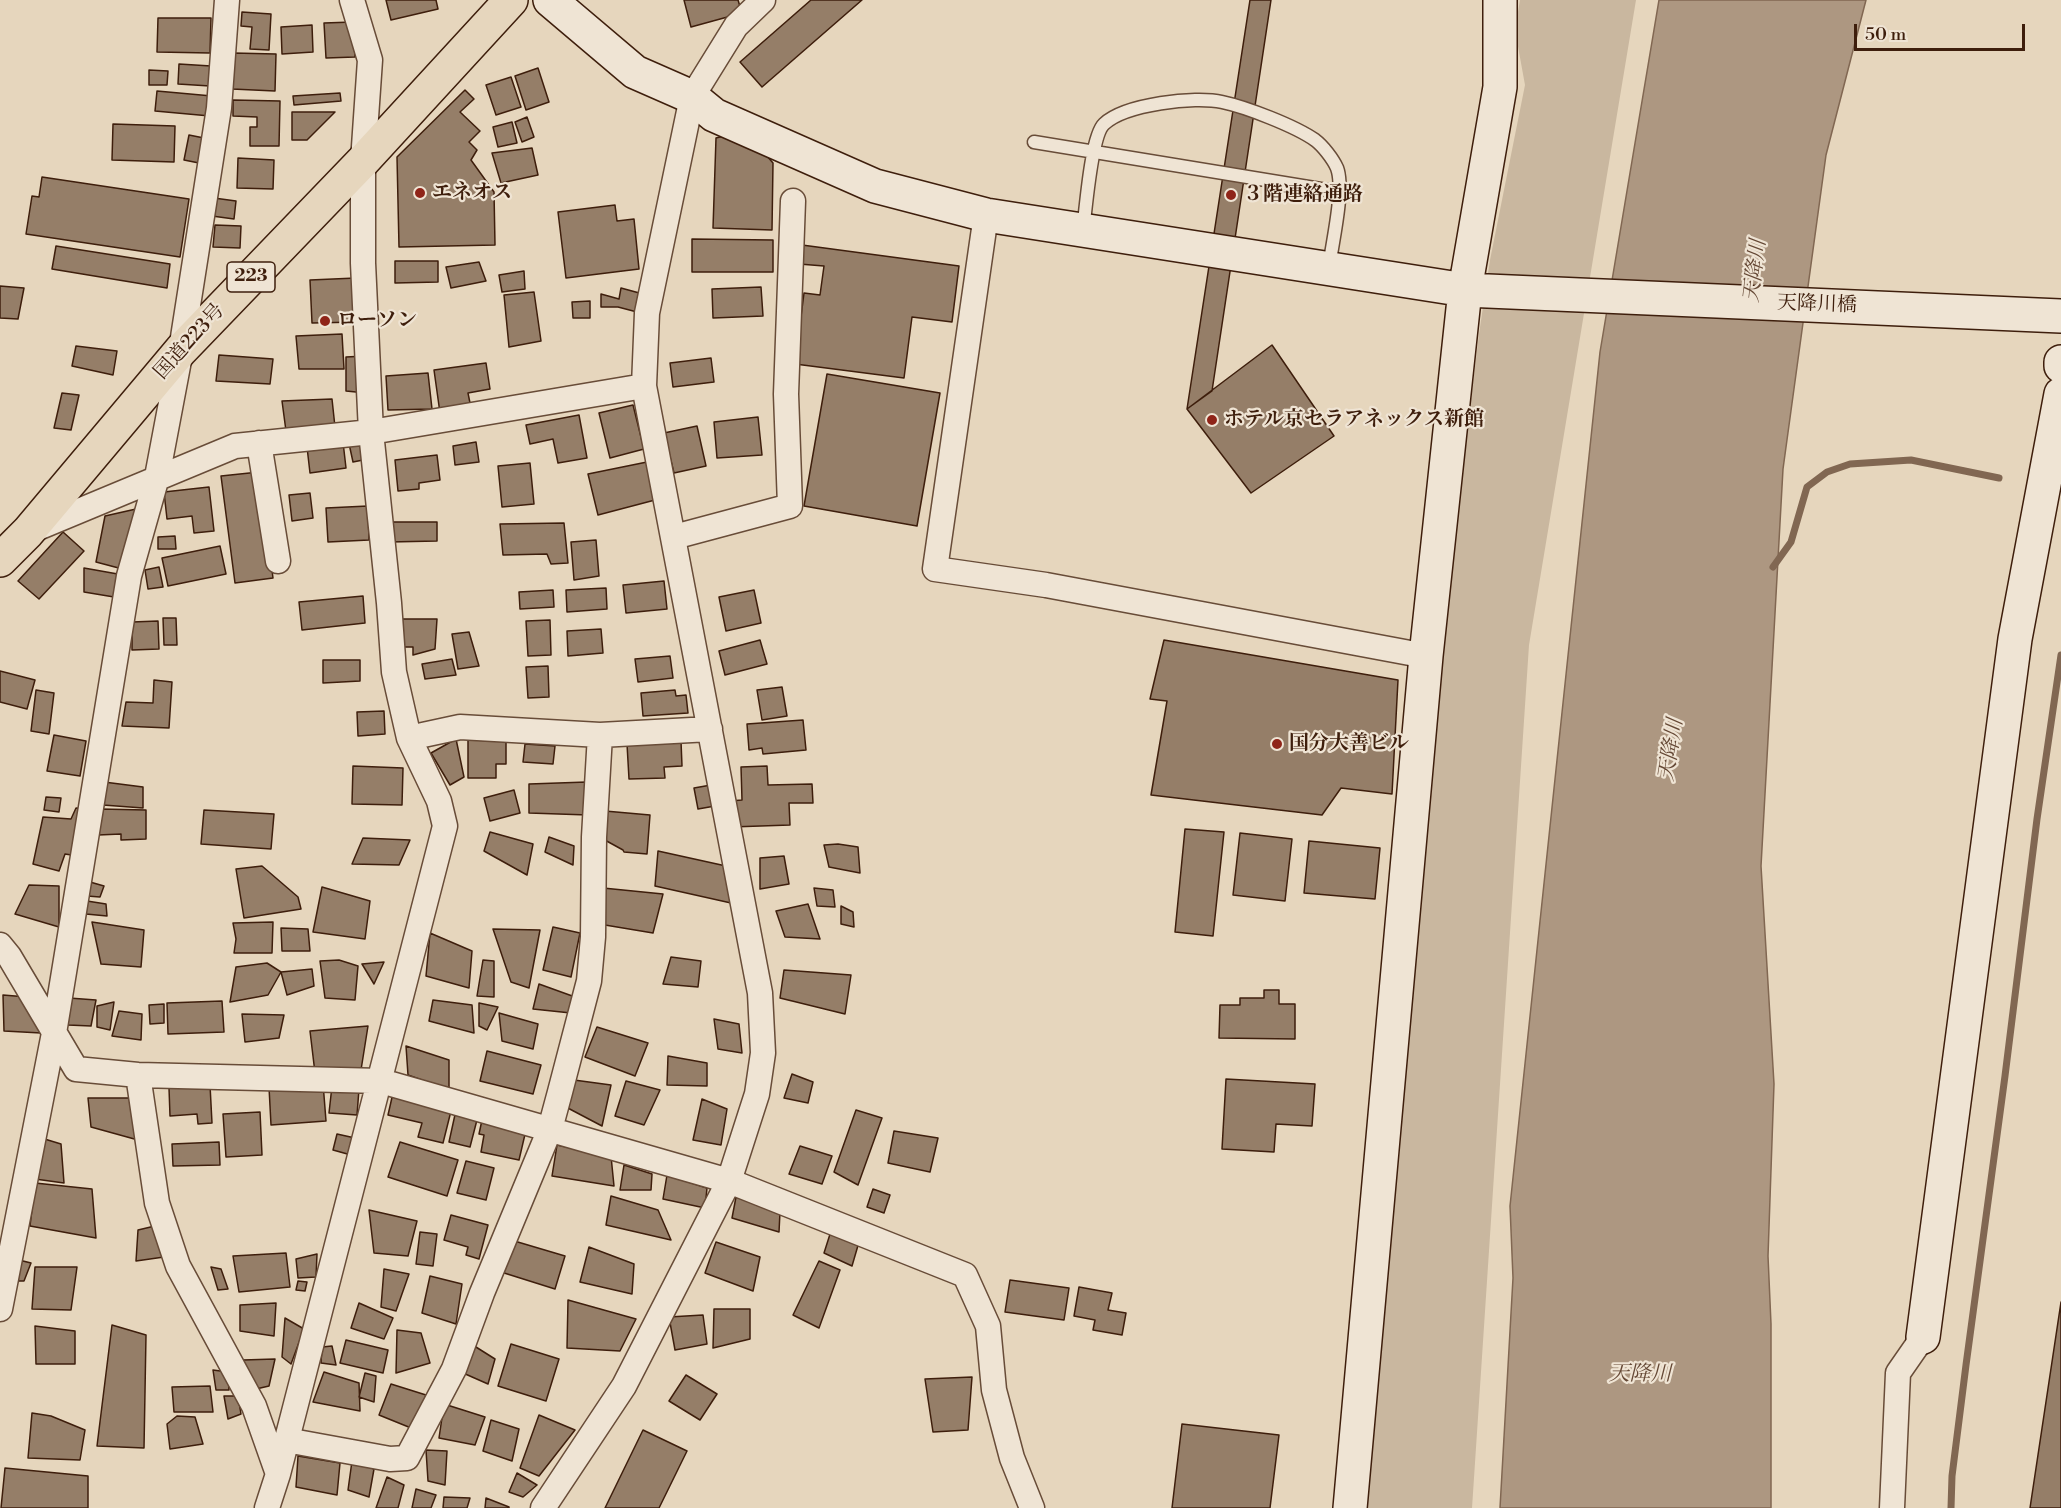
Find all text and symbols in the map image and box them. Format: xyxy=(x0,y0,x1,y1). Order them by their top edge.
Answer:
scale bar xyxy=(1857,12,2028,50)
text: 50 m xyxy=(1865,23,1906,46)
place label: エネオス xyxy=(432,181,512,205)
place label: ３階連絡通路 xyxy=(1243,183,1363,207)
marker: エネオス xyxy=(413,186,427,200)
marker: ３階連絡通路 xyxy=(1224,188,1238,202)
water label: 天降川 xyxy=(1740,238,1772,304)
road number: 223 xyxy=(227,262,275,292)
street label: 天降川橋 xyxy=(1777,292,1857,318)
street label: 国道223号 xyxy=(150,299,230,385)
place label: ローソン xyxy=(337,309,417,333)
marker: ローソン xyxy=(318,314,332,328)
place label: ホテル京セラアネックス新館 xyxy=(1224,408,1484,432)
marker: ホテル京セラアネックス新館 xyxy=(1205,413,1219,427)
water label: 天降川 xyxy=(1655,717,1689,783)
place label: 国分大善ビル xyxy=(1289,732,1409,756)
marker: 国分大善ビル xyxy=(1270,737,1284,751)
water label: 天降川 xyxy=(1609,1362,1671,1388)

